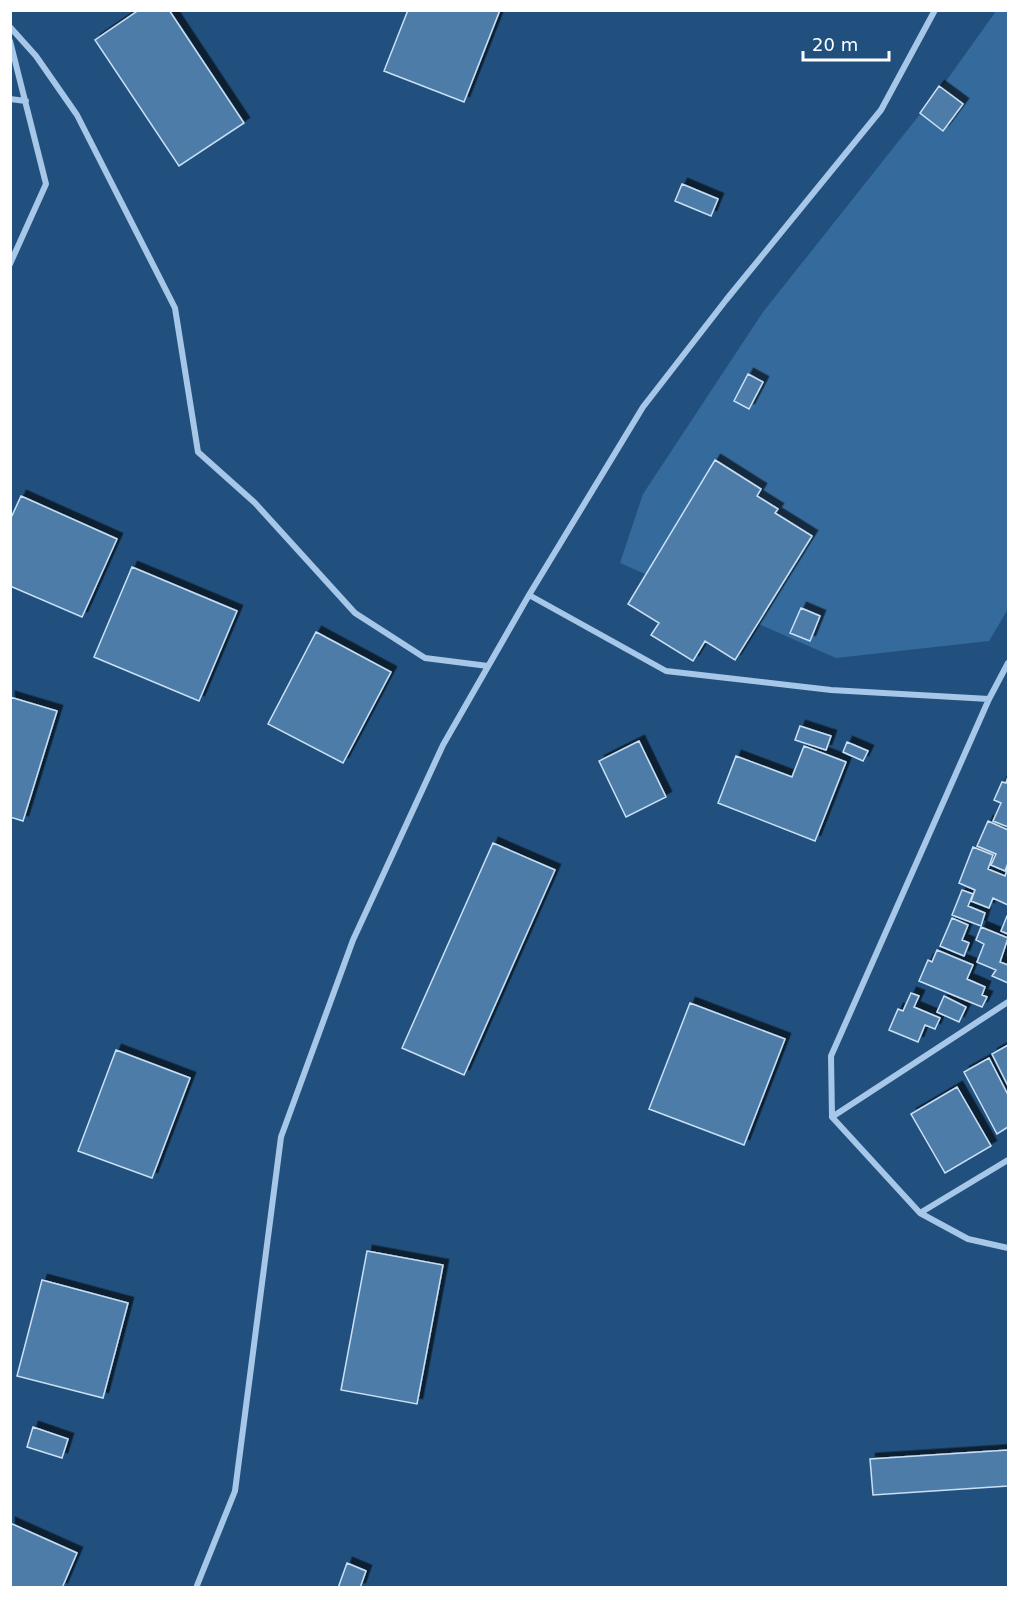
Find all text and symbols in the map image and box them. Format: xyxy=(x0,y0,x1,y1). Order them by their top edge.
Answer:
scale bar xyxy=(803,24,888,62)
text: 20 m xyxy=(812,34,858,55)

